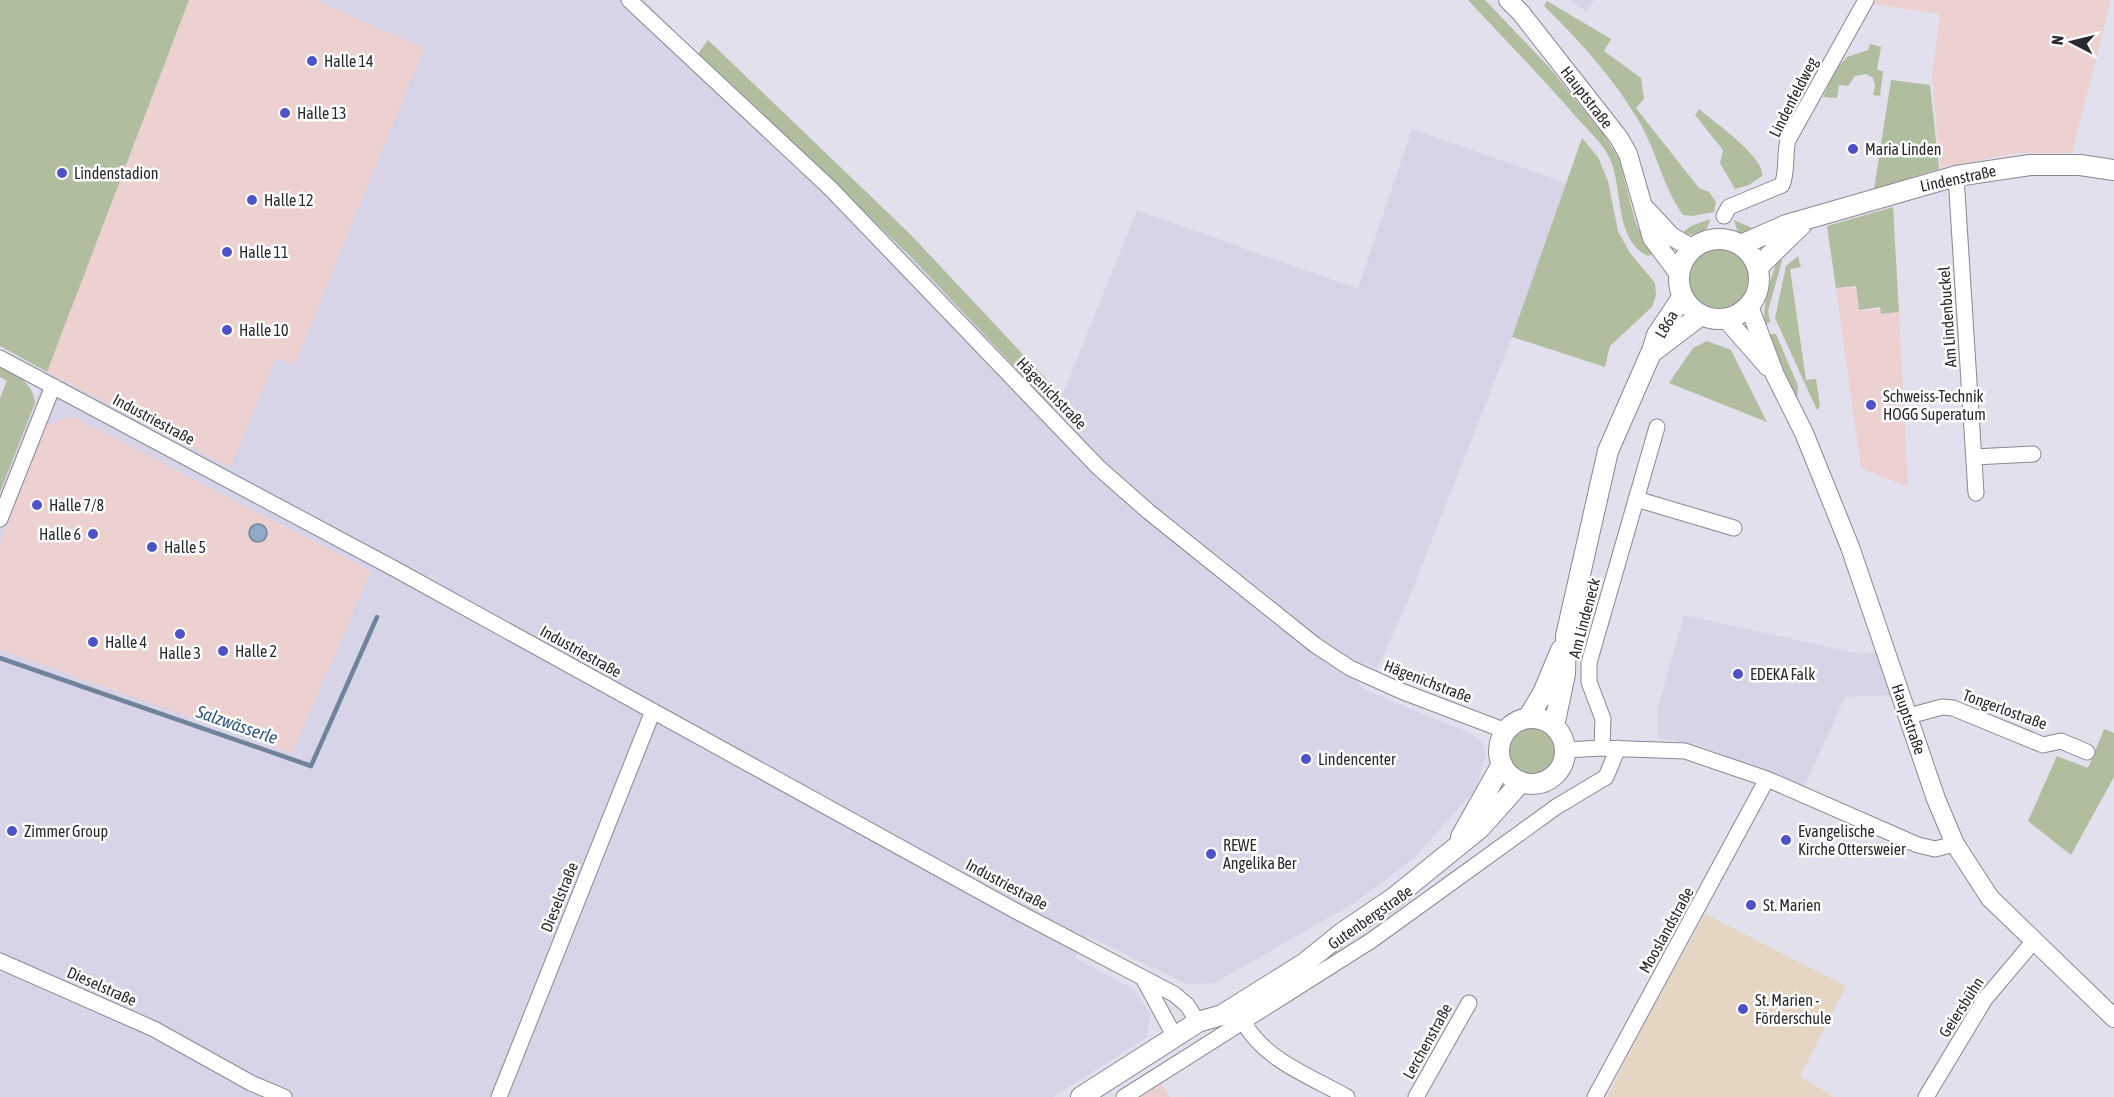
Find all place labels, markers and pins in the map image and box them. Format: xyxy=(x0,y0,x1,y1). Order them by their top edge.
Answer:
place label: Halle 14 xyxy=(324,52,374,70)
marker: Halle 14 xyxy=(305,54,319,68)
place label: Halle 13 xyxy=(297,104,347,122)
marker: Halle 13 xyxy=(278,106,292,120)
place label: Maria Linden xyxy=(1865,140,1941,158)
marker: Maria Linden xyxy=(1846,142,1860,156)
place label: Lindenstadion xyxy=(74,164,158,182)
marker: Lindenstadion xyxy=(55,166,69,180)
place label: Halle 12 xyxy=(264,191,314,209)
marker: Halle 12 xyxy=(245,193,259,207)
place label: Halle 11 xyxy=(239,243,289,261)
marker: Halle 11 xyxy=(220,245,234,259)
place label: Halle 10 xyxy=(239,321,289,339)
marker: Halle 10 xyxy=(220,323,234,337)
place label: Schweiss-Technik HOGG Superatum xyxy=(1883,387,1986,424)
marker: Schweiss-Technik HOGG Superatum xyxy=(1864,398,1878,412)
place label: Halle 7/8 xyxy=(49,496,104,514)
marker: Halle 7/8 xyxy=(30,498,44,512)
place label: Halle 6 xyxy=(39,525,81,543)
marker: Halle 6 xyxy=(86,527,100,541)
place label: Halle 5 xyxy=(164,538,206,556)
marker: Halle 5 xyxy=(145,540,159,554)
marker: Halle 3 xyxy=(173,627,187,641)
place label: Halle 4 xyxy=(105,633,147,651)
marker: Halle 4 xyxy=(86,635,100,649)
place label: Halle 2 xyxy=(235,642,277,660)
place label: Halle 3 xyxy=(159,644,201,662)
marker: Halle 2 xyxy=(216,644,230,658)
place label: EDEKA Falk xyxy=(1750,665,1815,683)
marker: EDEKA Falk xyxy=(1731,667,1745,681)
place label: Lindencenter xyxy=(1318,750,1396,768)
marker: Lindencenter xyxy=(1299,752,1313,766)
place label: Zimmer Group xyxy=(24,822,108,841)
place label: Evangelische Kirche Ottersweier xyxy=(1798,822,1906,858)
marker: Zimmer Group xyxy=(5,824,19,838)
marker: Evangelische Kirche Ottersweier xyxy=(1779,833,1793,847)
place label: REWE Angelika Ber xyxy=(1223,836,1297,873)
marker: REWE Angelika Ber xyxy=(1204,847,1218,861)
place label: St. Marien xyxy=(1763,896,1821,914)
marker: St. Marien xyxy=(1744,898,1758,912)
place label: St. Marien - Förderschule xyxy=(1755,991,1831,1027)
marker: St. Marien - Förderschule xyxy=(1736,1002,1750,1016)

